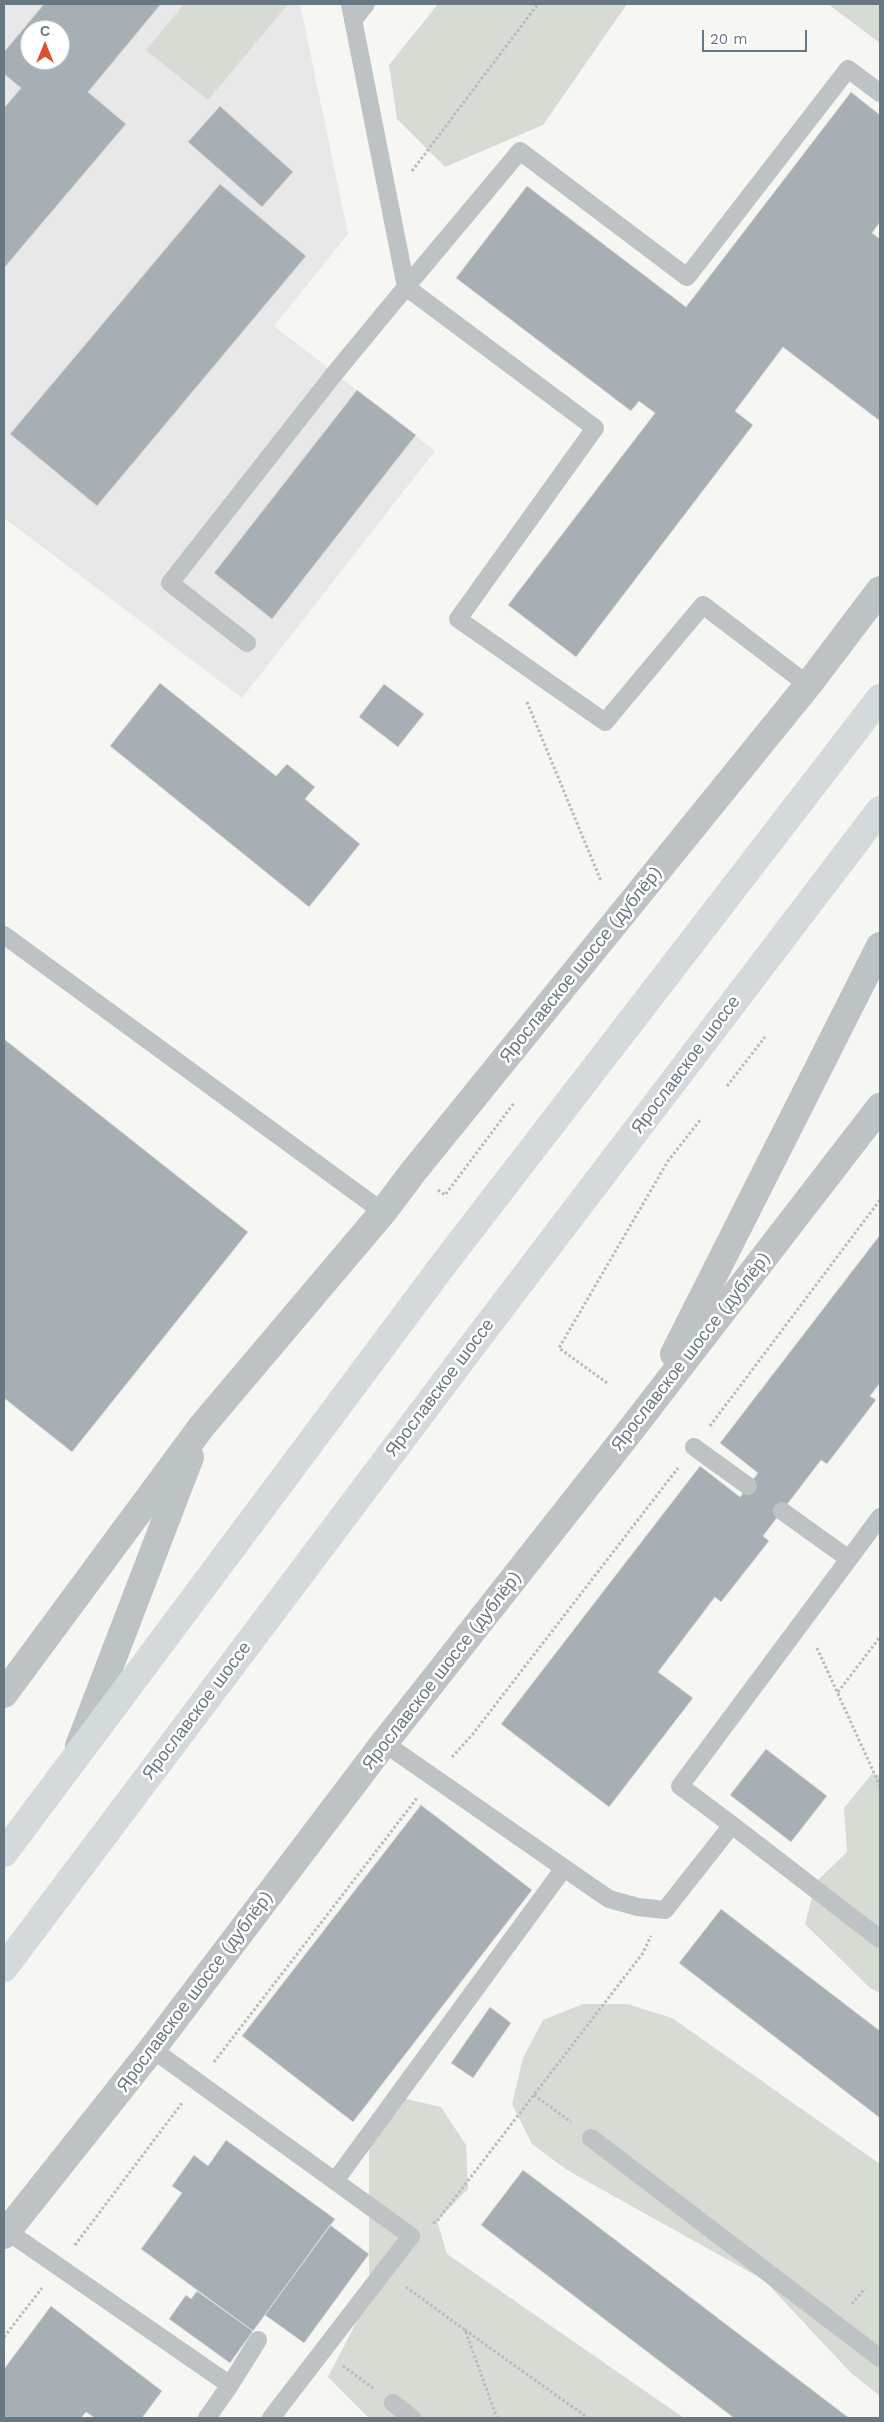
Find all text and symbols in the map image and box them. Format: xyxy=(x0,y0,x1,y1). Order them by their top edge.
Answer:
north arrow xyxy=(20,20,70,70)
scale bar xyxy=(704,20,809,52)
text: С xyxy=(40,23,50,39)
text: 20 m xyxy=(710,30,748,48)
street label: Ярославское шоссе (дублёр) xyxy=(495,863,667,1067)
street label: Ярославское шоссе xyxy=(627,992,745,1138)
street label: Ярославское шоссе (дублёр) xyxy=(607,1248,775,1456)
street label: Ярославское шоссе xyxy=(381,1315,499,1461)
street label: Ярославское шоссе (дублёр) xyxy=(358,1567,526,1775)
street label: Ярославское шоссе xyxy=(138,1638,256,1784)
street label: Ярославское шоссе (дублёр) xyxy=(112,1887,278,2097)

